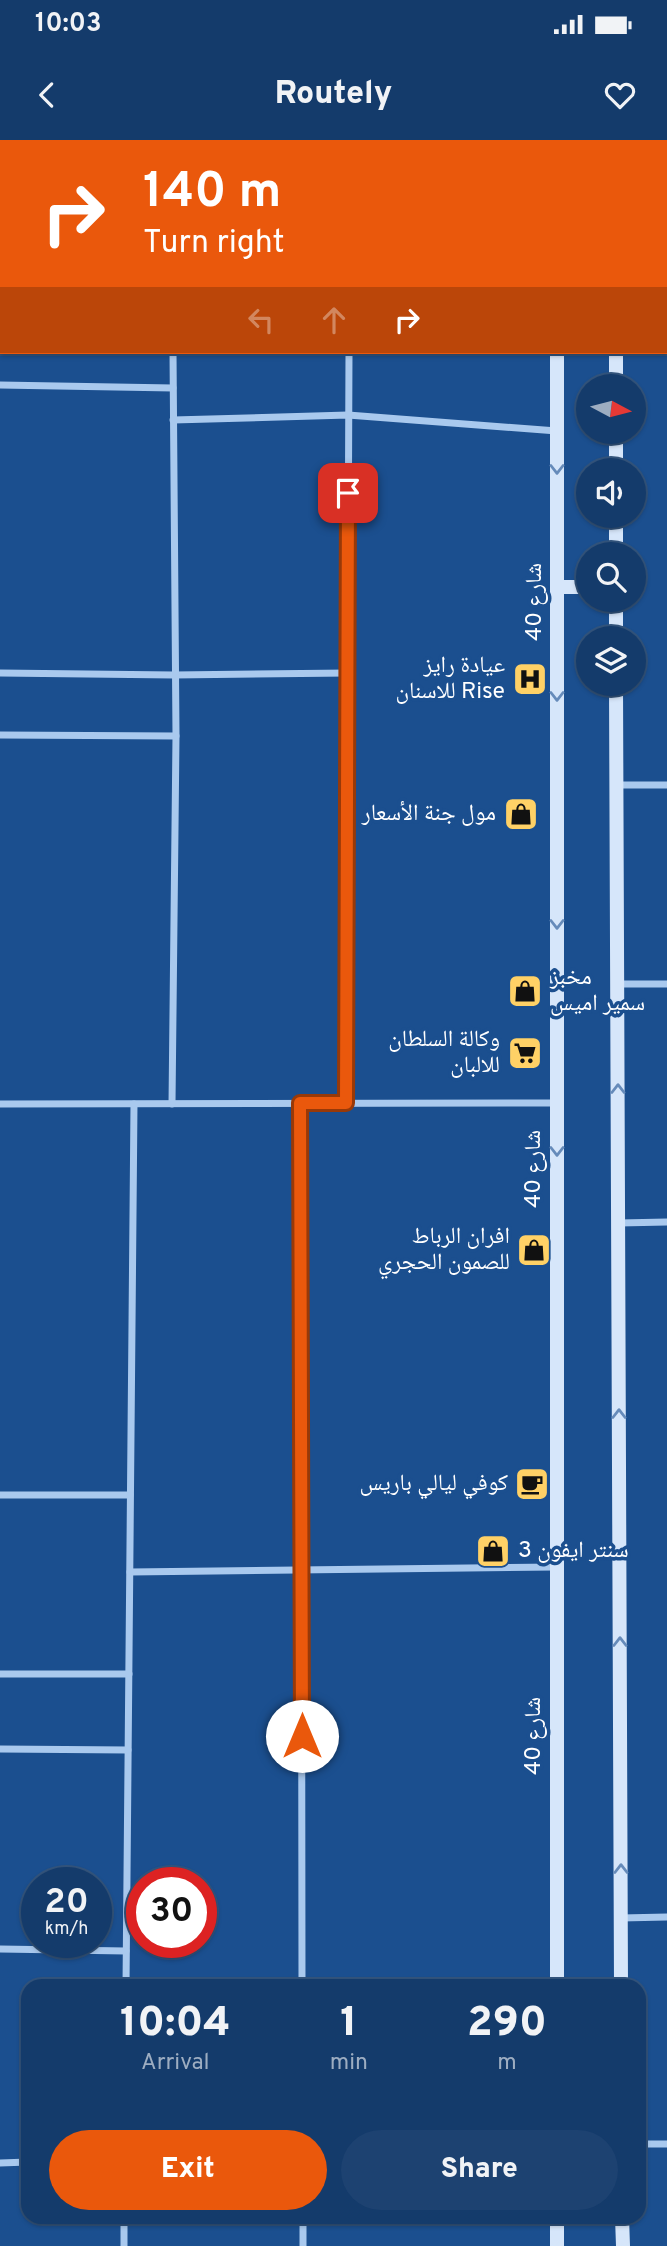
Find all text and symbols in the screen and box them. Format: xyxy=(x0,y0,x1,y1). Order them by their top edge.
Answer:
text: 10:03 xyxy=(35,8,102,41)
text: Routely xyxy=(275,75,392,115)
icon: back xyxy=(28,76,66,114)
icon: heart xyxy=(601,76,639,114)
text: 140 m xyxy=(143,163,282,225)
icon: right xyxy=(28,168,119,259)
text: Turn right xyxy=(143,224,285,264)
icon: left xyxy=(242,301,280,339)
icon: ahead xyxy=(315,301,353,339)
icon: right xyxy=(388,301,426,339)
north arrow xyxy=(576,374,646,444)
map controls xyxy=(576,374,646,696)
button: sound xyxy=(576,458,646,528)
pin xyxy=(318,463,378,523)
one-way arrow xyxy=(549,464,565,475)
icon: arrive xyxy=(329,474,367,512)
button: search xyxy=(576,542,646,612)
street label: شارع 40 xyxy=(521,563,550,641)
button: layers xyxy=(576,626,646,696)
place label: عيادة رايز للاسنان Rise xyxy=(395,652,505,707)
hospital icon: عيادة رايز للاسنان Rise xyxy=(511,660,549,698)
one-way arrow xyxy=(549,692,565,702)
shop icon: مول جنة الأسعار xyxy=(502,795,540,833)
place label: مول جنة الأسعار xyxy=(361,800,496,829)
one-way arrow xyxy=(549,919,565,930)
place label: مخبز سمير اميس xyxy=(549,964,645,1019)
shop icon: مخبز سمير اميس xyxy=(506,972,544,1010)
place label: وكالة السلطان للالبان xyxy=(388,1026,500,1081)
supermarket icon: وكالة السلطان للالبان xyxy=(506,1034,544,1072)
one-way arrow xyxy=(610,1083,626,1093)
street label: شارع 40 xyxy=(520,1130,549,1208)
one-way arrow xyxy=(549,1147,565,1157)
place label: افران الرباط للصمون الحجري xyxy=(378,1223,510,1279)
shop icon: افران الرباط للصمون الحجري xyxy=(515,1231,553,1269)
one-way arrow xyxy=(611,1408,627,1419)
cafe icon: كوفي ليالي باريس xyxy=(513,1465,551,1503)
place label: كوفي ليالي باريس xyxy=(359,1470,508,1500)
shop icon: سنتر ايفون 3 xyxy=(474,1532,512,1570)
place label: سنتر ايفون 3 xyxy=(518,1537,629,1566)
one-way arrow xyxy=(612,1636,628,1646)
street label: شارع 40 xyxy=(520,1697,549,1775)
position arrow xyxy=(265,1699,339,1773)
one-way arrow xyxy=(613,1863,629,1874)
speed limit sign: 30 xyxy=(126,1867,217,1958)
text: 20 xyxy=(44,1881,89,1925)
text: km/h xyxy=(45,1918,88,1941)
text: 10:04 xyxy=(120,1998,231,2051)
text: 1 xyxy=(340,1998,357,2051)
text: 290 xyxy=(467,1998,547,2051)
text: Arrival xyxy=(141,2049,210,2078)
text: min xyxy=(330,2049,368,2078)
text: m xyxy=(497,2049,517,2078)
button: Exit xyxy=(49,2130,327,2210)
button: Share xyxy=(341,2130,618,2210)

